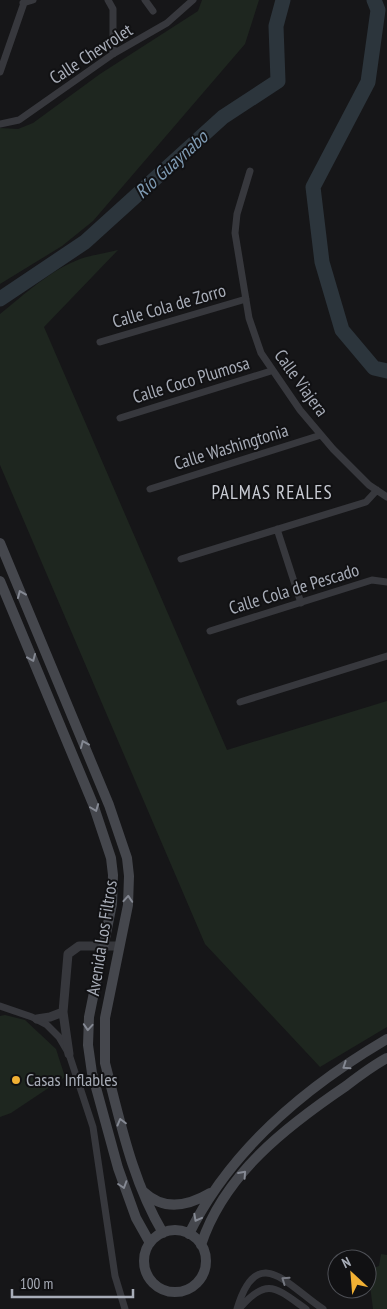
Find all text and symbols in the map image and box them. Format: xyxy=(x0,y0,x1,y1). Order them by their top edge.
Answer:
street label: Calle Chevrolet xyxy=(45,18,137,89)
water label: Río Guaynabo xyxy=(129,124,214,203)
street label: Calle Cola de Zorro xyxy=(109,278,228,333)
street label: Calle Viajera xyxy=(269,345,333,421)
street label: Calle Coco Plumosa xyxy=(130,351,252,408)
street label: Calle Washingtonia xyxy=(171,418,291,475)
district label: PALMAS REALES xyxy=(211,480,333,504)
street label: Calle Cola de Pescado xyxy=(226,558,362,619)
one-way arrow xyxy=(17,590,28,599)
one-way arrow xyxy=(26,653,37,662)
one-way arrow xyxy=(79,740,90,749)
one-way arrow xyxy=(88,803,99,812)
street label: Avenida Los Filtros xyxy=(81,879,122,997)
one-way arrow xyxy=(122,894,133,902)
one-way arrow xyxy=(83,1023,94,1031)
one-way arrow xyxy=(342,1060,352,1069)
place label: Casas Inflables xyxy=(26,1068,118,1091)
marker: Casas Inflables xyxy=(10,1074,22,1086)
one-way arrow xyxy=(117,1119,127,1127)
one-way arrow xyxy=(238,1170,247,1179)
one-way arrow xyxy=(118,1180,128,1188)
one-way arrow xyxy=(193,1213,203,1222)
north arrow xyxy=(327,1249,377,1299)
text: N xyxy=(339,1253,354,1272)
scale bar xyxy=(12,1266,134,1298)
text: 100 m xyxy=(20,1274,53,1293)
one-way arrow xyxy=(281,1277,290,1286)

